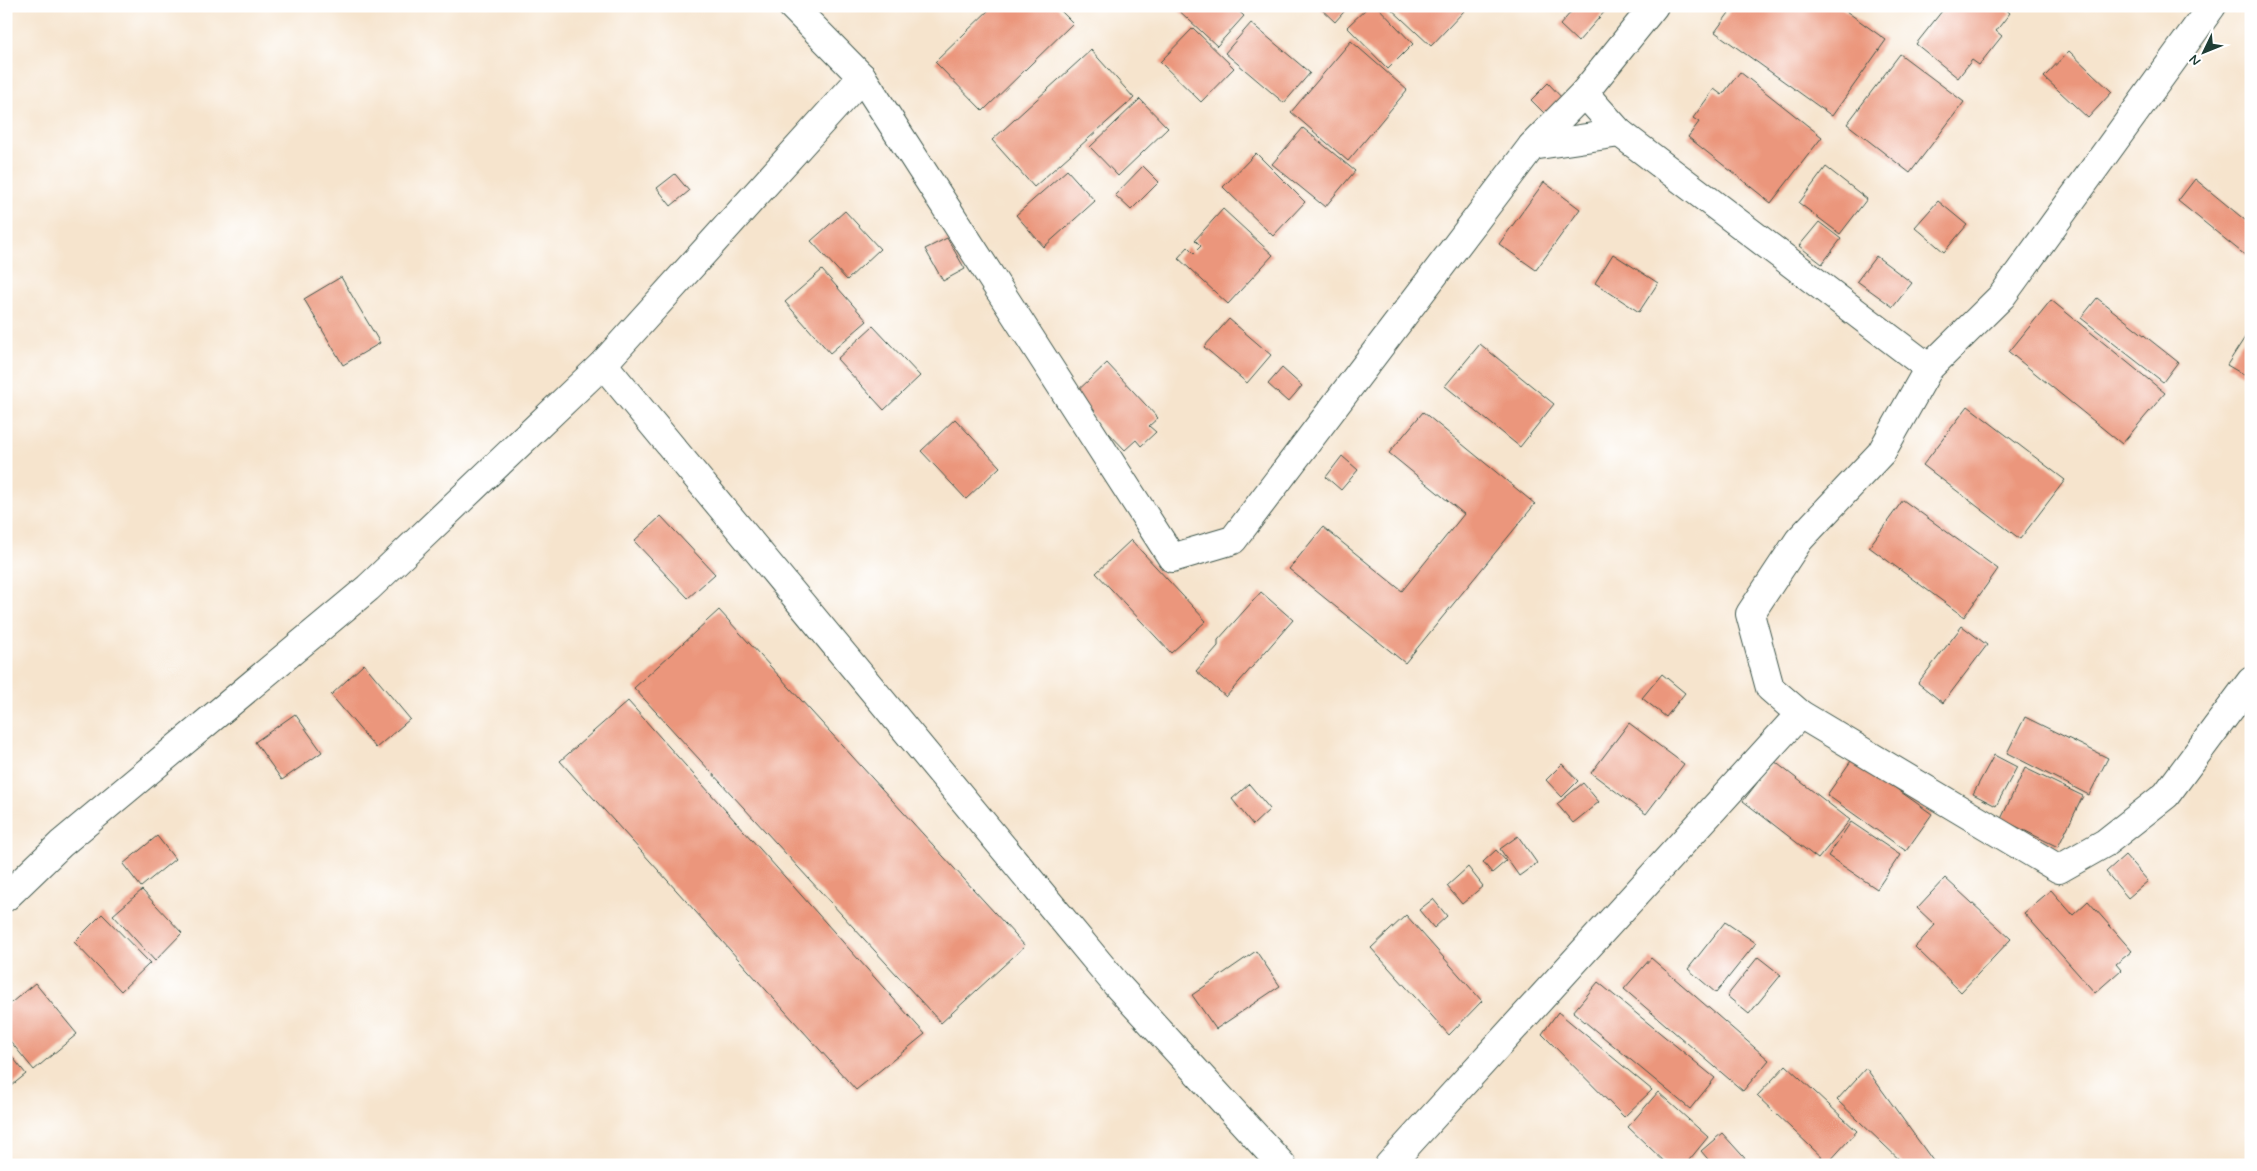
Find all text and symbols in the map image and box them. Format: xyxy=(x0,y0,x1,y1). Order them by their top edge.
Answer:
north arrow xyxy=(2180,28,2230,78)
text: N xyxy=(2185,51,2205,70)

